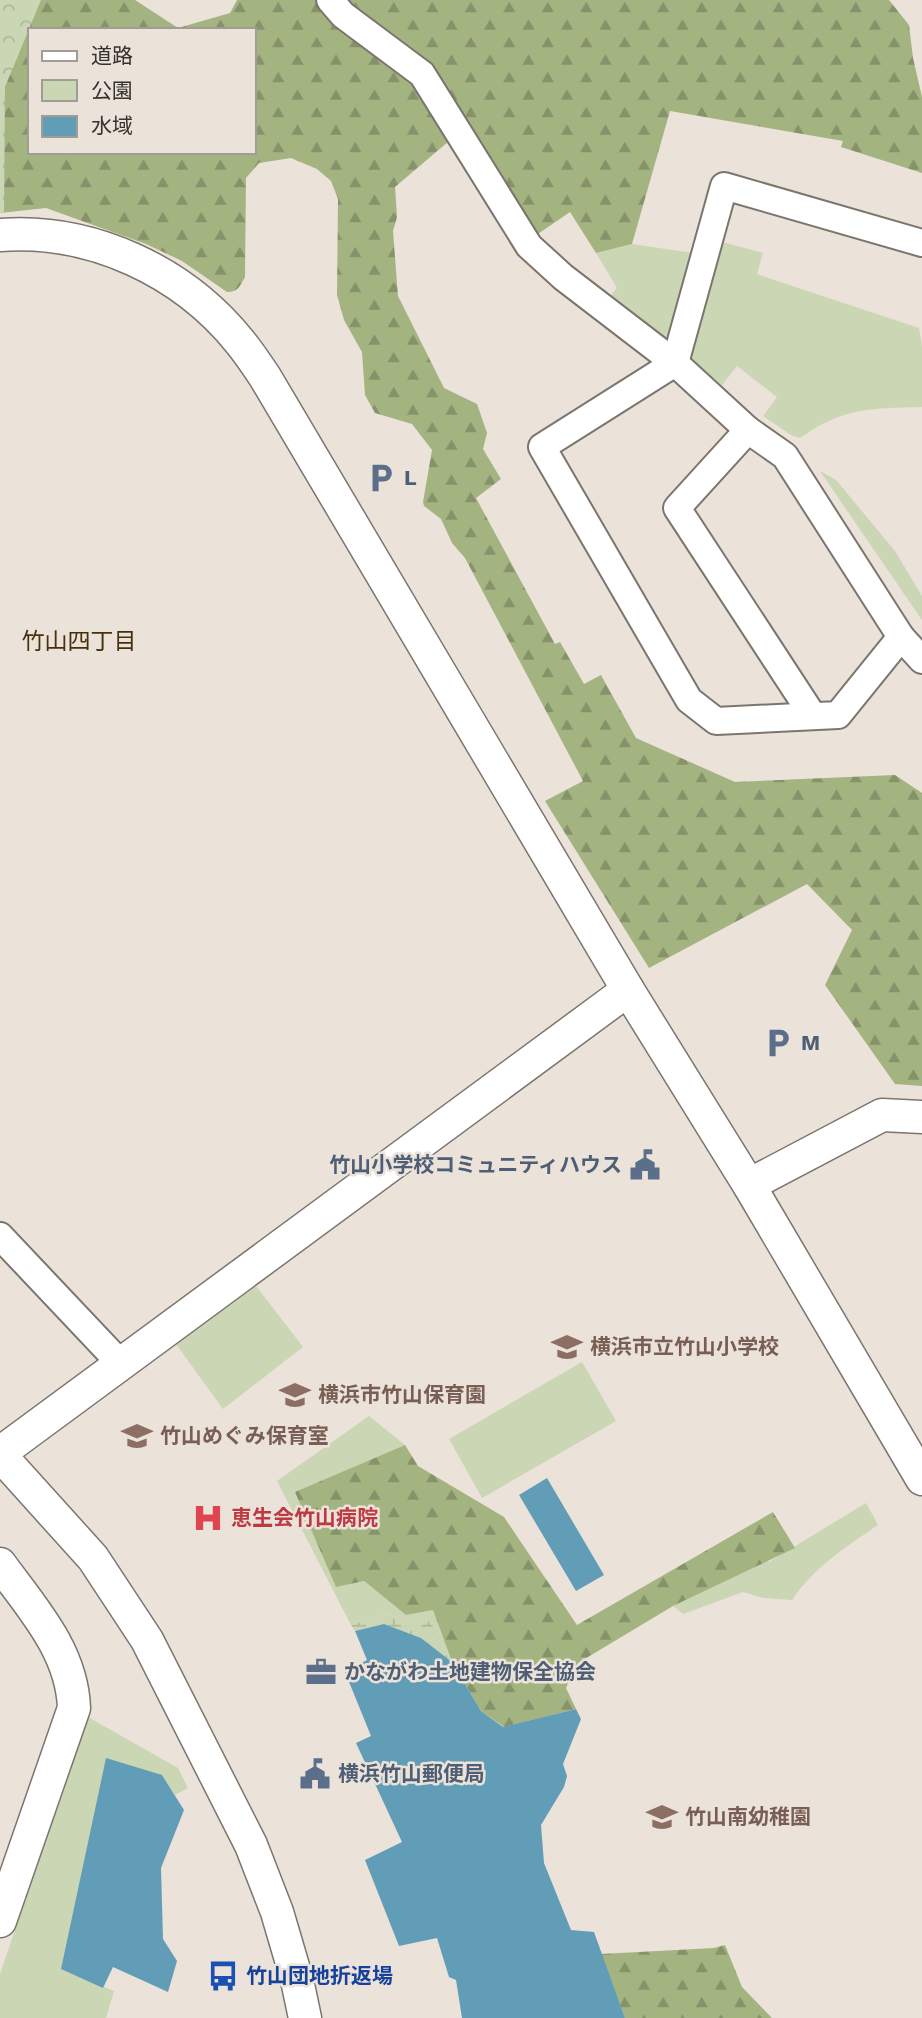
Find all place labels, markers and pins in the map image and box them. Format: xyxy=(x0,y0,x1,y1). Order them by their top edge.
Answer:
parking icon: L xyxy=(364,461,398,495)
place label: L xyxy=(404,465,417,490)
parking icon: M xyxy=(761,1026,795,1060)
place label: M xyxy=(801,1030,820,1055)
public building icon: 竹山小学校コミュニティハウス xyxy=(628,1148,662,1182)
place label: 竹山小学校コミュニティハウス xyxy=(329,1152,622,1177)
school or university icon: 横浜市立竹山小学校 xyxy=(550,1330,584,1364)
place label: 横浜市立竹山小学校 xyxy=(590,1334,779,1359)
school or university icon: 横浜市竹山保育園 xyxy=(278,1378,312,1412)
place label: 横浜市竹山保育園 xyxy=(318,1382,486,1407)
school or university icon: 竹山めぐみ保育室 xyxy=(120,1419,154,1453)
place label: 竹山めぐみ保育室 xyxy=(160,1423,329,1448)
hospital icon: 恵生会竹山病院 xyxy=(191,1501,225,1535)
place label: 恵生会竹山病院 xyxy=(231,1505,378,1530)
office icon: かながわ土地建物保全協会 xyxy=(304,1655,338,1689)
place label: かながわ土地建物保全協会 xyxy=(344,1659,596,1684)
public building icon: 横浜竹山郵便局 xyxy=(298,1757,332,1791)
place label: 横浜竹山郵便局 xyxy=(338,1761,485,1786)
school or university icon: 竹山南幼稚園 xyxy=(645,1800,679,1834)
place label: 竹山南幼稚園 xyxy=(685,1804,811,1829)
bus stop icon: 竹山団地折返場 xyxy=(206,1959,240,1993)
place label: 竹山団地折返場 xyxy=(246,1963,393,1988)

